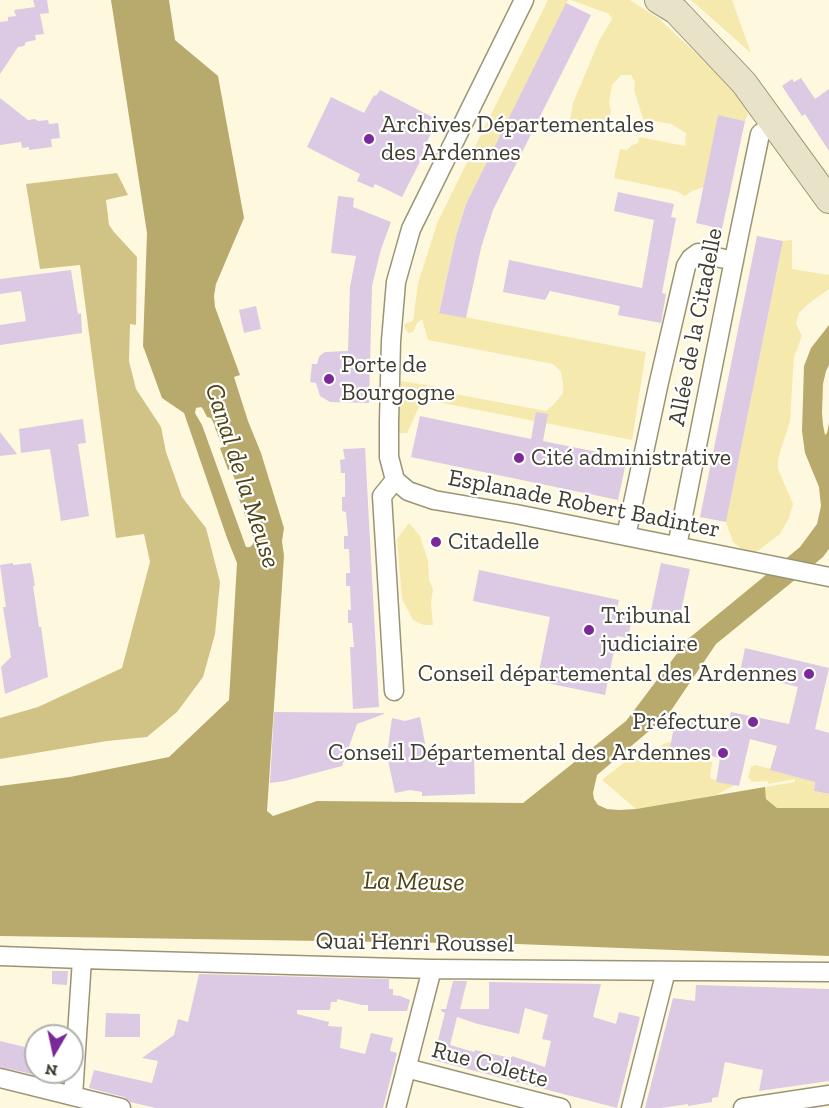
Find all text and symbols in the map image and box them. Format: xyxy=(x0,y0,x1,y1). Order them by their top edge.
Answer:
place label: Archives Départementales des Ardennes xyxy=(381,111,654,167)
marker: Archives Départementales des Ardennes xyxy=(362,132,376,146)
street label: Allée de la Citadelle xyxy=(663,226,729,428)
place label: Porte de Bourgogne xyxy=(341,351,455,407)
marker: Porte de Bourgogne xyxy=(322,372,336,386)
water label: Canal de la Meuse xyxy=(197,380,287,572)
place label: Cité administrative xyxy=(531,444,731,472)
marker: Cité administrative xyxy=(512,451,526,465)
street label: Esplanade Robert Badinter xyxy=(446,463,722,545)
place label: Citadelle xyxy=(448,528,539,556)
marker: Citadelle xyxy=(429,535,443,549)
place label: Tribunal judiciaire xyxy=(601,602,698,658)
marker: Tribunal judiciaire xyxy=(582,623,596,637)
place label: Conseil départemental des Ardennes xyxy=(418,660,797,688)
marker: Conseil départemental des Ardennes xyxy=(802,667,816,681)
place label: Préfecture xyxy=(632,708,741,736)
marker: Préfecture xyxy=(746,715,760,729)
place label: Conseil Départemental des Ardennes xyxy=(328,739,711,767)
marker: Conseil Départemental des Ardennes xyxy=(716,746,730,760)
water label: La Meuse xyxy=(363,866,465,898)
street label: Quai Henri Roussel xyxy=(315,927,515,959)
north arrow xyxy=(24,1024,84,1084)
street label: Rue Colette xyxy=(429,1036,551,1094)
text: N xyxy=(44,1060,59,1081)

